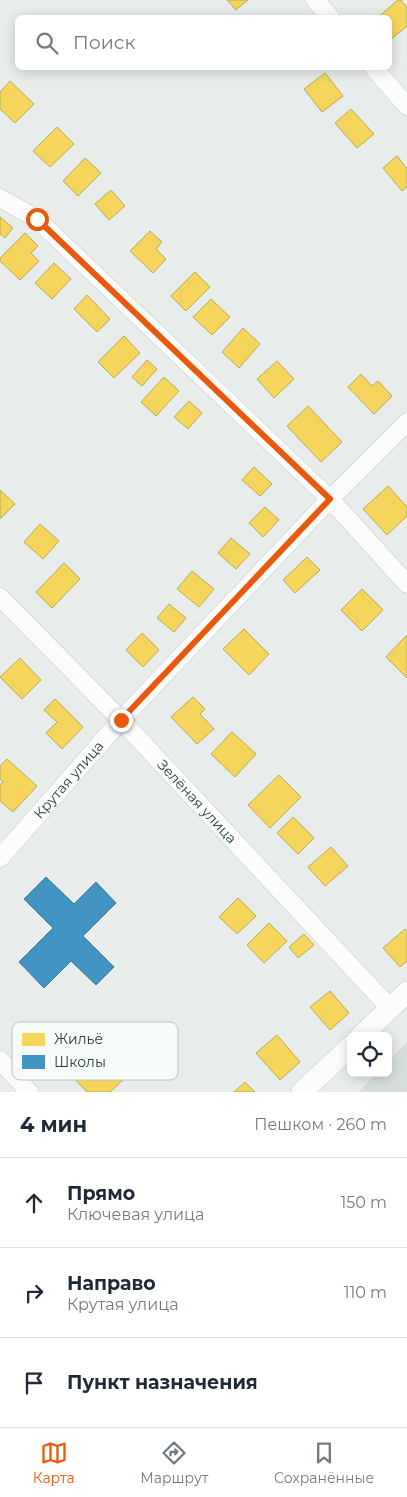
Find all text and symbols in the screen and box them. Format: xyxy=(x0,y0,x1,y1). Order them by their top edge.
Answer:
search box xyxy=(15,15,392,70)
icon: search xyxy=(33,29,61,57)
text: Поиск xyxy=(73,31,136,54)
route start xyxy=(26,208,49,231)
route end xyxy=(110,709,133,732)
street label: Крутая улица xyxy=(30,737,108,822)
street label: Зелёная улица xyxy=(154,756,241,847)
legend xyxy=(12,1022,178,1080)
text: Жильё xyxy=(54,1030,103,1048)
map controls xyxy=(347,1032,392,1077)
button: locate xyxy=(347,1032,392,1077)
text: Школы xyxy=(54,1053,106,1071)
text: 4 мин xyxy=(20,1112,87,1137)
text: Пешком · 260 m xyxy=(254,1115,387,1134)
text: Прямо xyxy=(67,1182,135,1205)
icon: ahead xyxy=(20,1189,48,1217)
text: 150 m xyxy=(340,1193,387,1212)
text: Ключевая улица xyxy=(67,1205,204,1224)
text: Направо xyxy=(67,1272,156,1295)
icon: right xyxy=(20,1279,48,1307)
text: 110 m xyxy=(344,1283,387,1302)
text: Крутая улица xyxy=(67,1295,178,1314)
icon: arrive xyxy=(20,1369,48,1397)
text: Пункт назначения xyxy=(67,1371,258,1394)
tab: Карта xyxy=(33,1439,75,1487)
tab: Маршрут xyxy=(140,1439,208,1487)
tab: Сохранённые xyxy=(274,1439,374,1487)

